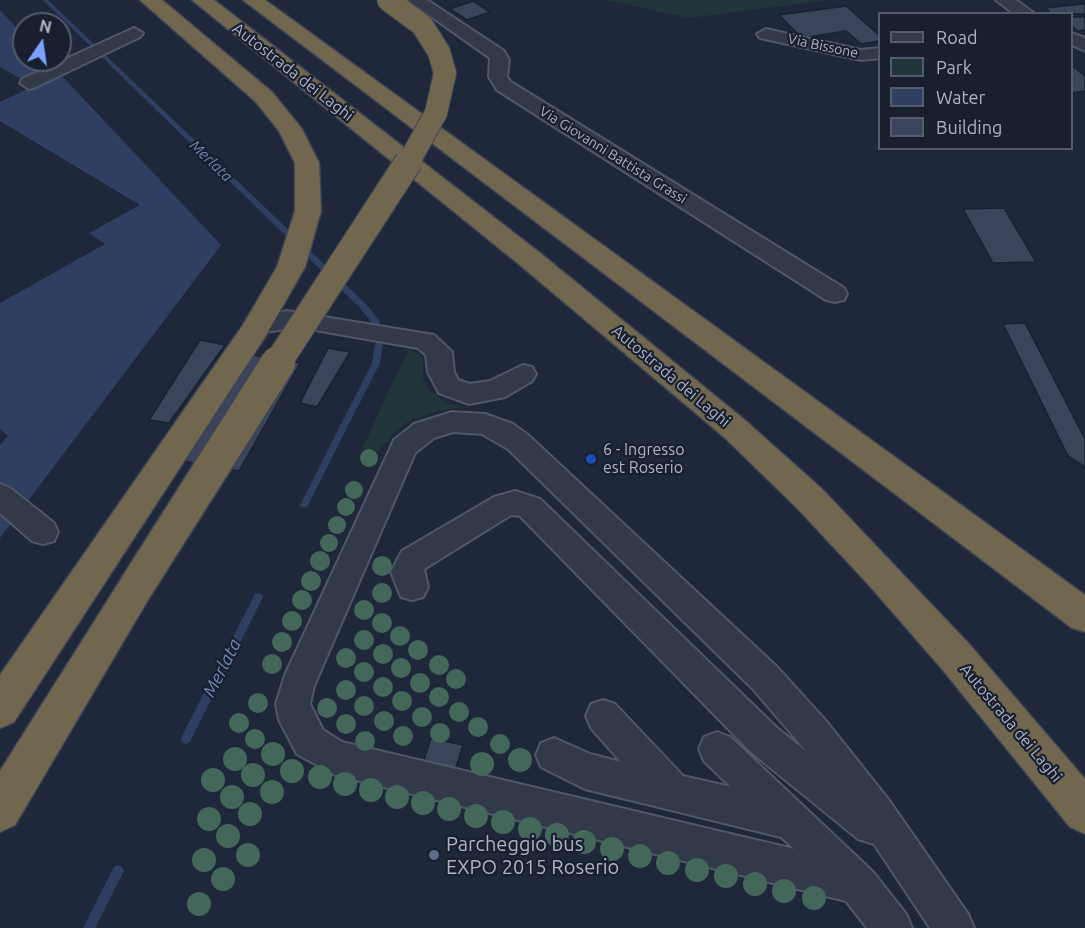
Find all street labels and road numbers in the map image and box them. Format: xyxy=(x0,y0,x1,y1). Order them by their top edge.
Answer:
street label: Autostrada dei Laghi xyxy=(229,19,357,125)
street label: Via Bissone xyxy=(786,30,860,62)
street label: Via Giovanni Battista Grassi xyxy=(536,103,690,207)
street label: Autostrada dei Laghi xyxy=(608,321,734,431)
street label: Autostrada dei Laghi xyxy=(956,660,1066,786)

